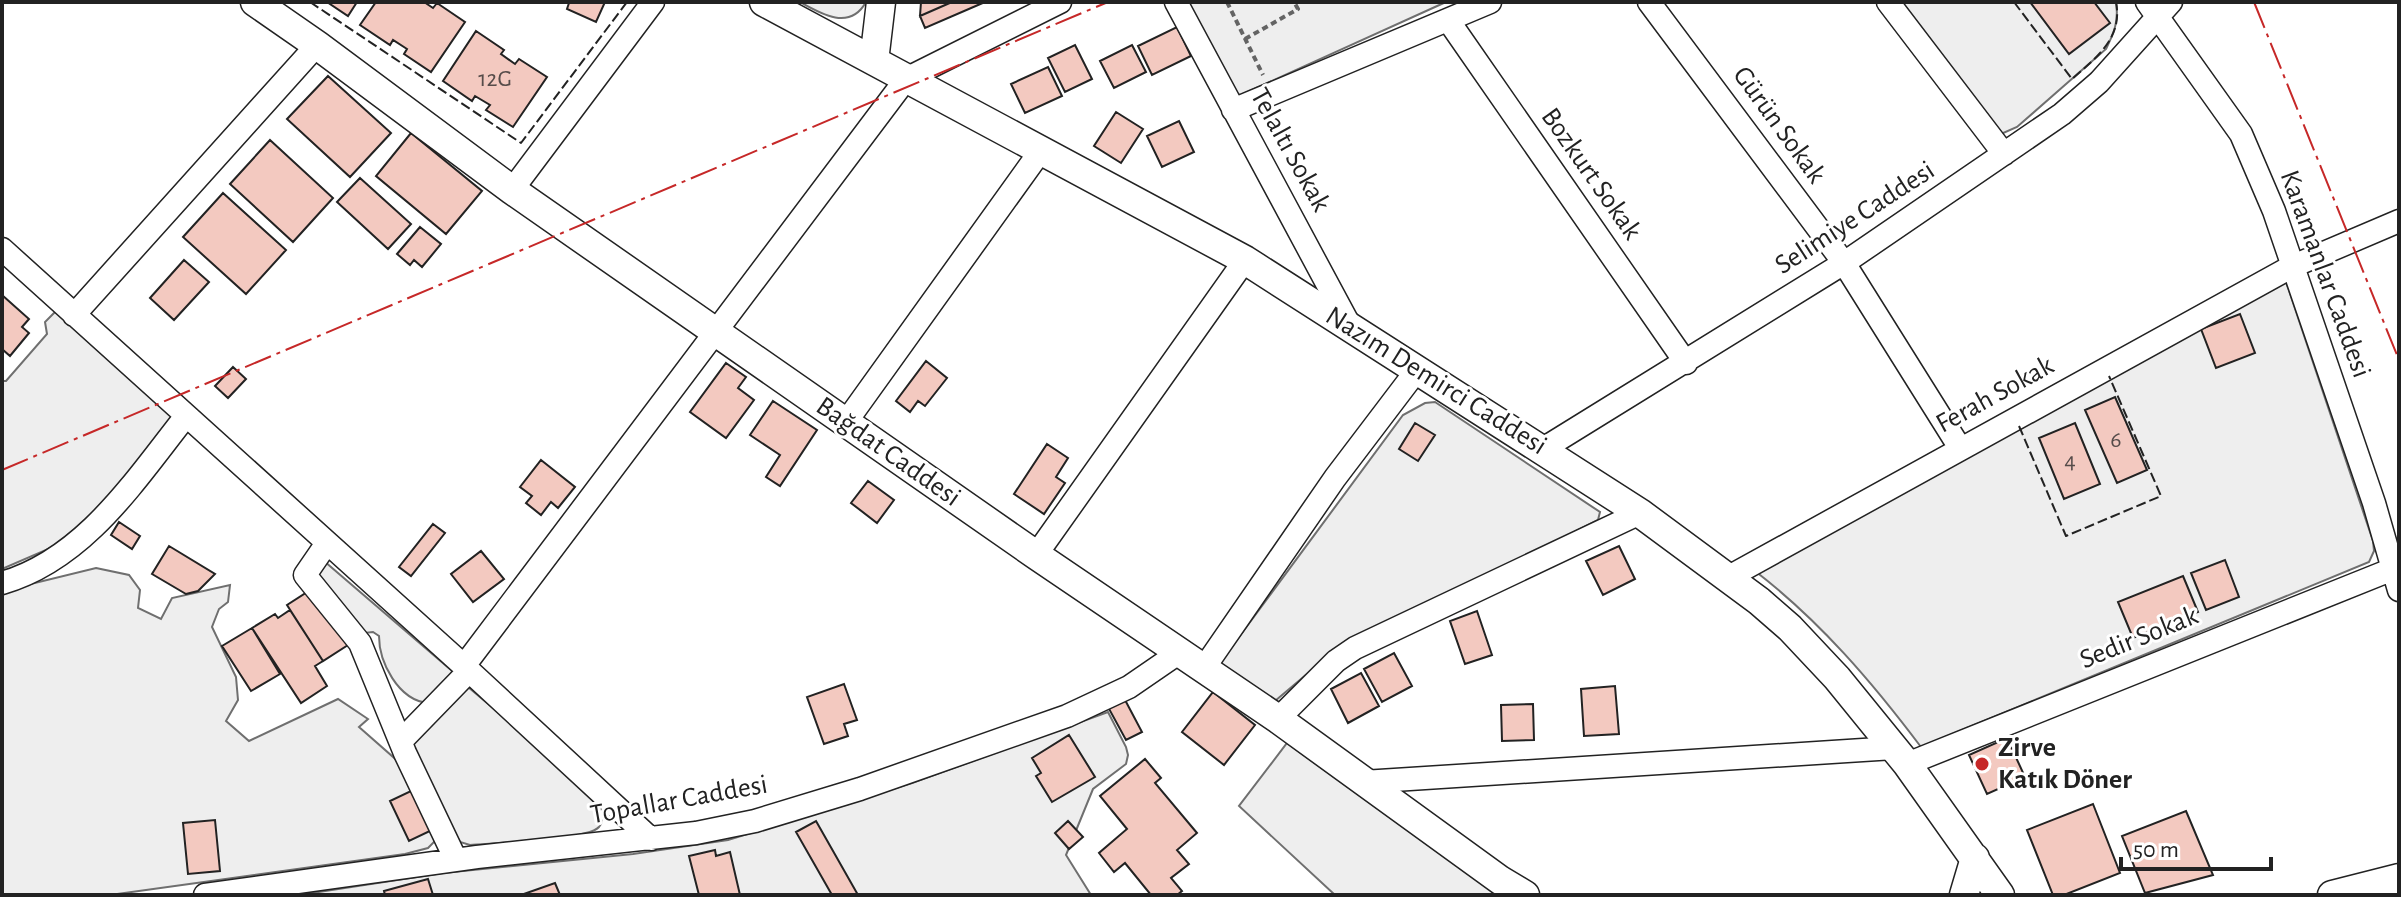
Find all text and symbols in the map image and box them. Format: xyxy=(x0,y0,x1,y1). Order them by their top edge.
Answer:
street label: Gürün Sokak xyxy=(1728,61,1831,189)
house number: 12G xyxy=(478,67,512,91)
street label: Telaltı Sokak xyxy=(1245,84,1335,217)
street label: Bozkurt Sokak xyxy=(1536,103,1647,245)
street label: Selimiye Caddesi xyxy=(1770,156,1940,280)
street label: Karamanlar Caddesi xyxy=(2274,167,2376,381)
street label: Nazım Demirci Caddesi xyxy=(1321,302,1551,460)
street label: Ferah Sokak xyxy=(1932,351,2059,439)
street label: Bağdat Caddesi xyxy=(811,392,965,512)
house number: 6 xyxy=(2110,428,2122,452)
house number: 4 xyxy=(2064,449,2076,473)
street label: Sedir Sokak xyxy=(2076,602,2202,674)
place label: Zirve Katık Döner xyxy=(1998,734,2132,794)
marker: Zirve Katık Döner xyxy=(1973,755,1991,773)
street label: Topallar Caddesi xyxy=(588,771,770,829)
scale bar xyxy=(2121,821,2271,871)
text: 50 m xyxy=(2133,838,2179,862)

